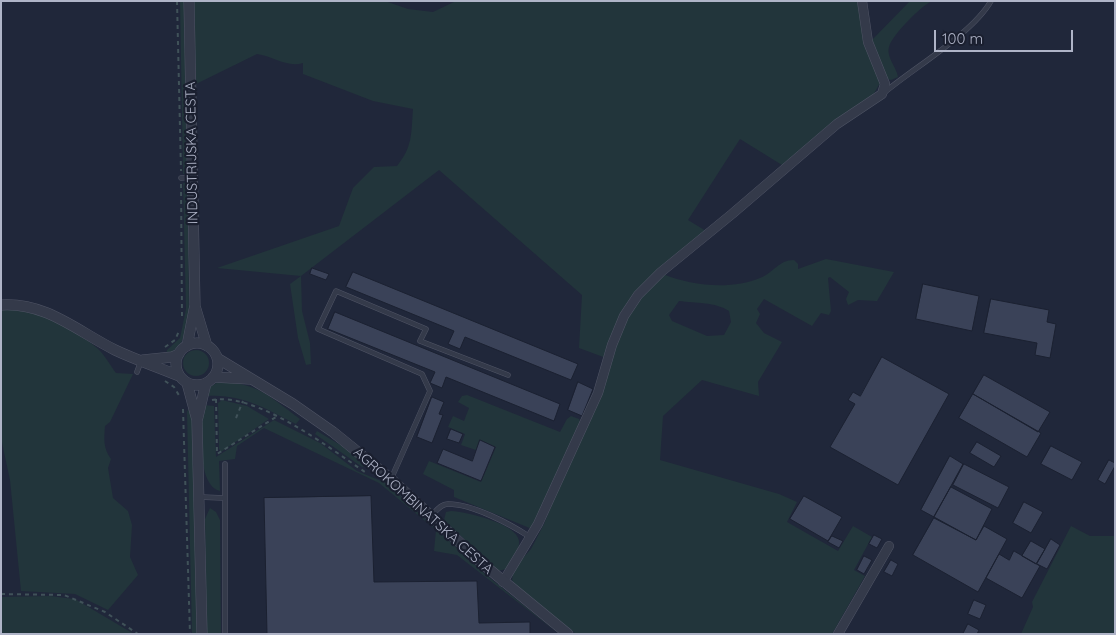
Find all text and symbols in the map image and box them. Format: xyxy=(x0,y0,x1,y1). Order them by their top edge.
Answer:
scale bar xyxy=(936,20,1075,52)
text: 100 m xyxy=(942,29,983,48)
street label: INDUSTRIJSKA CESTA xyxy=(182,81,202,225)
street label: AGROKOMBINATSKA CESTA xyxy=(350,444,496,578)

